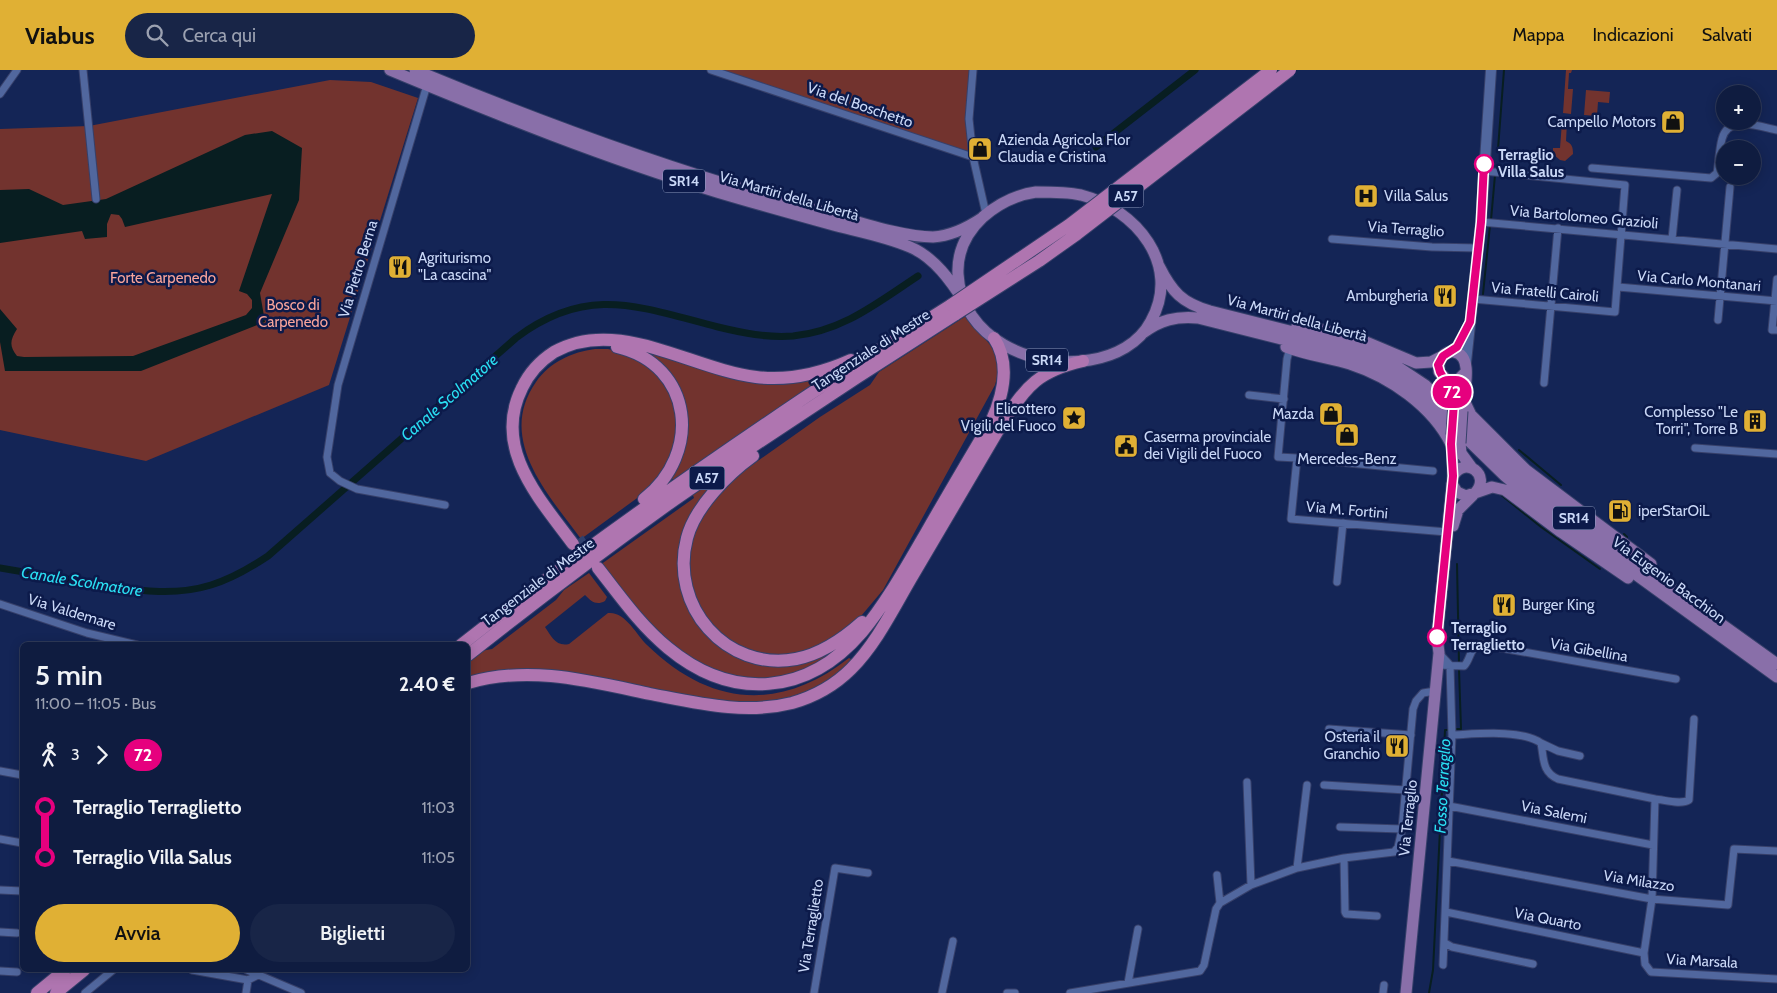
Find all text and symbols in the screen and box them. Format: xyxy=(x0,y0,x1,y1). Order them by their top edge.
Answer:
search box xyxy=(125,13,475,58)
text: Viabus xyxy=(25,21,95,50)
icon: search xyxy=(143,21,171,49)
text: Cerca qui xyxy=(183,24,256,47)
text: Mappa xyxy=(1513,24,1564,46)
text: Indicazioni xyxy=(1592,24,1674,46)
text: Salvati xyxy=(1702,24,1752,46)
street label: Via del Boschetto xyxy=(805,78,915,132)
map controls xyxy=(1716,85,1761,185)
button: + xyxy=(1716,85,1761,130)
shop icon: Campello Motors xyxy=(1660,109,1686,135)
place label: Campello Motors xyxy=(1547,113,1656,131)
place label: Azienda Agricola Flor Claudia e Cristina xyxy=(998,131,1131,166)
shop icon: Azienda Agricola Flor Claudia e Cristina xyxy=(967,136,993,162)
button: − xyxy=(1716,140,1761,185)
place label: Terraglio Villa Salus xyxy=(1498,146,1564,181)
marker: Terraglio Villa Salus xyxy=(1474,154,1494,174)
street label: Via Martiri della Libertà xyxy=(717,167,862,225)
road number: SR14 xyxy=(663,170,705,192)
hospital icon: Villa Salus xyxy=(1353,183,1379,209)
road number: A57 xyxy=(1108,184,1144,208)
place label: Villa Salus xyxy=(1384,187,1448,205)
street label: Via Bartolomeo Grazioli xyxy=(1509,202,1659,232)
street label: Via Pietro Berna xyxy=(335,217,382,320)
street label: Via Terraglio xyxy=(1367,217,1445,241)
place label: Agriturismo "La cascina" xyxy=(418,249,491,284)
restaurant icon: Agriturismo "La cascina" xyxy=(387,254,413,280)
street label: Via Carlo Montanari xyxy=(1636,267,1762,295)
park label: Forte Carpenedo xyxy=(110,269,216,287)
street label: Via Fratelli Cairoli xyxy=(1490,278,1600,306)
restaurant icon: Amburgheria xyxy=(1432,283,1458,309)
place label: Amburgheria xyxy=(1346,287,1429,305)
street label: Via Martiri della Libertà xyxy=(1225,291,1370,346)
park label: Bosco di Carpenedo xyxy=(258,296,328,331)
street label: Tangenziale di Mestre xyxy=(809,305,933,395)
road number: SR14 xyxy=(1026,348,1068,372)
water label: Canale Scolmatore xyxy=(397,350,502,445)
line badge: 72 xyxy=(1430,376,1474,408)
text: 72 xyxy=(1443,381,1461,403)
place label: Elicottero Vigili del Fuoco xyxy=(961,400,1056,435)
shop icon: Mazda xyxy=(1318,401,1344,427)
place label: Complesso "Le Torri", Torre B xyxy=(1644,403,1738,438)
place icon: Elicottero Vigili del Fuoco xyxy=(1061,405,1087,431)
place label: Mazda xyxy=(1272,405,1315,423)
building icon: Complesso "Le Torri", Torre B xyxy=(1742,408,1768,434)
shop icon: Mercedes-Benz xyxy=(1334,422,1360,448)
place label: Caserma provinciale dei Vigili del Fuoco xyxy=(1144,428,1271,463)
public building icon: Caserma provinciale dei Vigili del Fuoco xyxy=(1113,433,1139,459)
place label: Mercedes-Benz xyxy=(1297,450,1397,468)
road number: A57 xyxy=(690,466,724,489)
street label: Via M. Fortini xyxy=(1305,497,1389,523)
fuel station icon: iperStarOiL xyxy=(1607,498,1633,524)
place label: iperStarOiL xyxy=(1638,502,1710,520)
road number: SR14 xyxy=(1553,506,1595,529)
street label: Via Eugenio Bacchion xyxy=(1609,533,1729,627)
street label: Tangenziale di Mestre xyxy=(478,534,598,630)
water label: Canale Scolmatore xyxy=(20,563,144,600)
street label: Via Valdemare xyxy=(26,590,119,634)
restaurant icon: Burger King xyxy=(1491,592,1517,618)
place label: Burger King xyxy=(1522,596,1595,614)
place label: Terraglio Terraglietto xyxy=(1451,619,1525,654)
marker: Terraglio Terraglietto xyxy=(1427,627,1447,647)
street label: Via Gibellina xyxy=(1549,634,1630,666)
text: 5 min xyxy=(35,658,103,692)
text: 2.40 € xyxy=(399,673,455,696)
text: 11:00 – 11:05 · Bus xyxy=(35,694,156,713)
place label: Osteria il Granchio xyxy=(1323,728,1380,763)
restaurant icon: Osteria il Granchio xyxy=(1384,733,1410,759)
water label: Fosso Terraglio xyxy=(1431,738,1454,834)
icon: walk xyxy=(35,741,63,769)
icon: forward xyxy=(88,741,116,769)
text: 72 xyxy=(134,744,152,766)
text: 3 xyxy=(71,745,80,764)
street label: Via Terraglio xyxy=(1395,779,1421,857)
text: Terraglio Terraglietto xyxy=(73,796,242,819)
street label: Via Salemi xyxy=(1519,797,1589,827)
text: 11:03 xyxy=(421,798,455,817)
text: Terraglio Villa Salus xyxy=(73,846,232,869)
text: 11:05 xyxy=(421,848,455,867)
street label: Via Milazzo xyxy=(1602,866,1676,896)
street label: Via Terraglietto xyxy=(795,878,827,974)
button: Avvia xyxy=(35,904,240,962)
button: Biglietti xyxy=(250,904,455,962)
street label: Via Quarto xyxy=(1513,904,1583,934)
street label: Via Marsala xyxy=(1666,950,1739,972)

